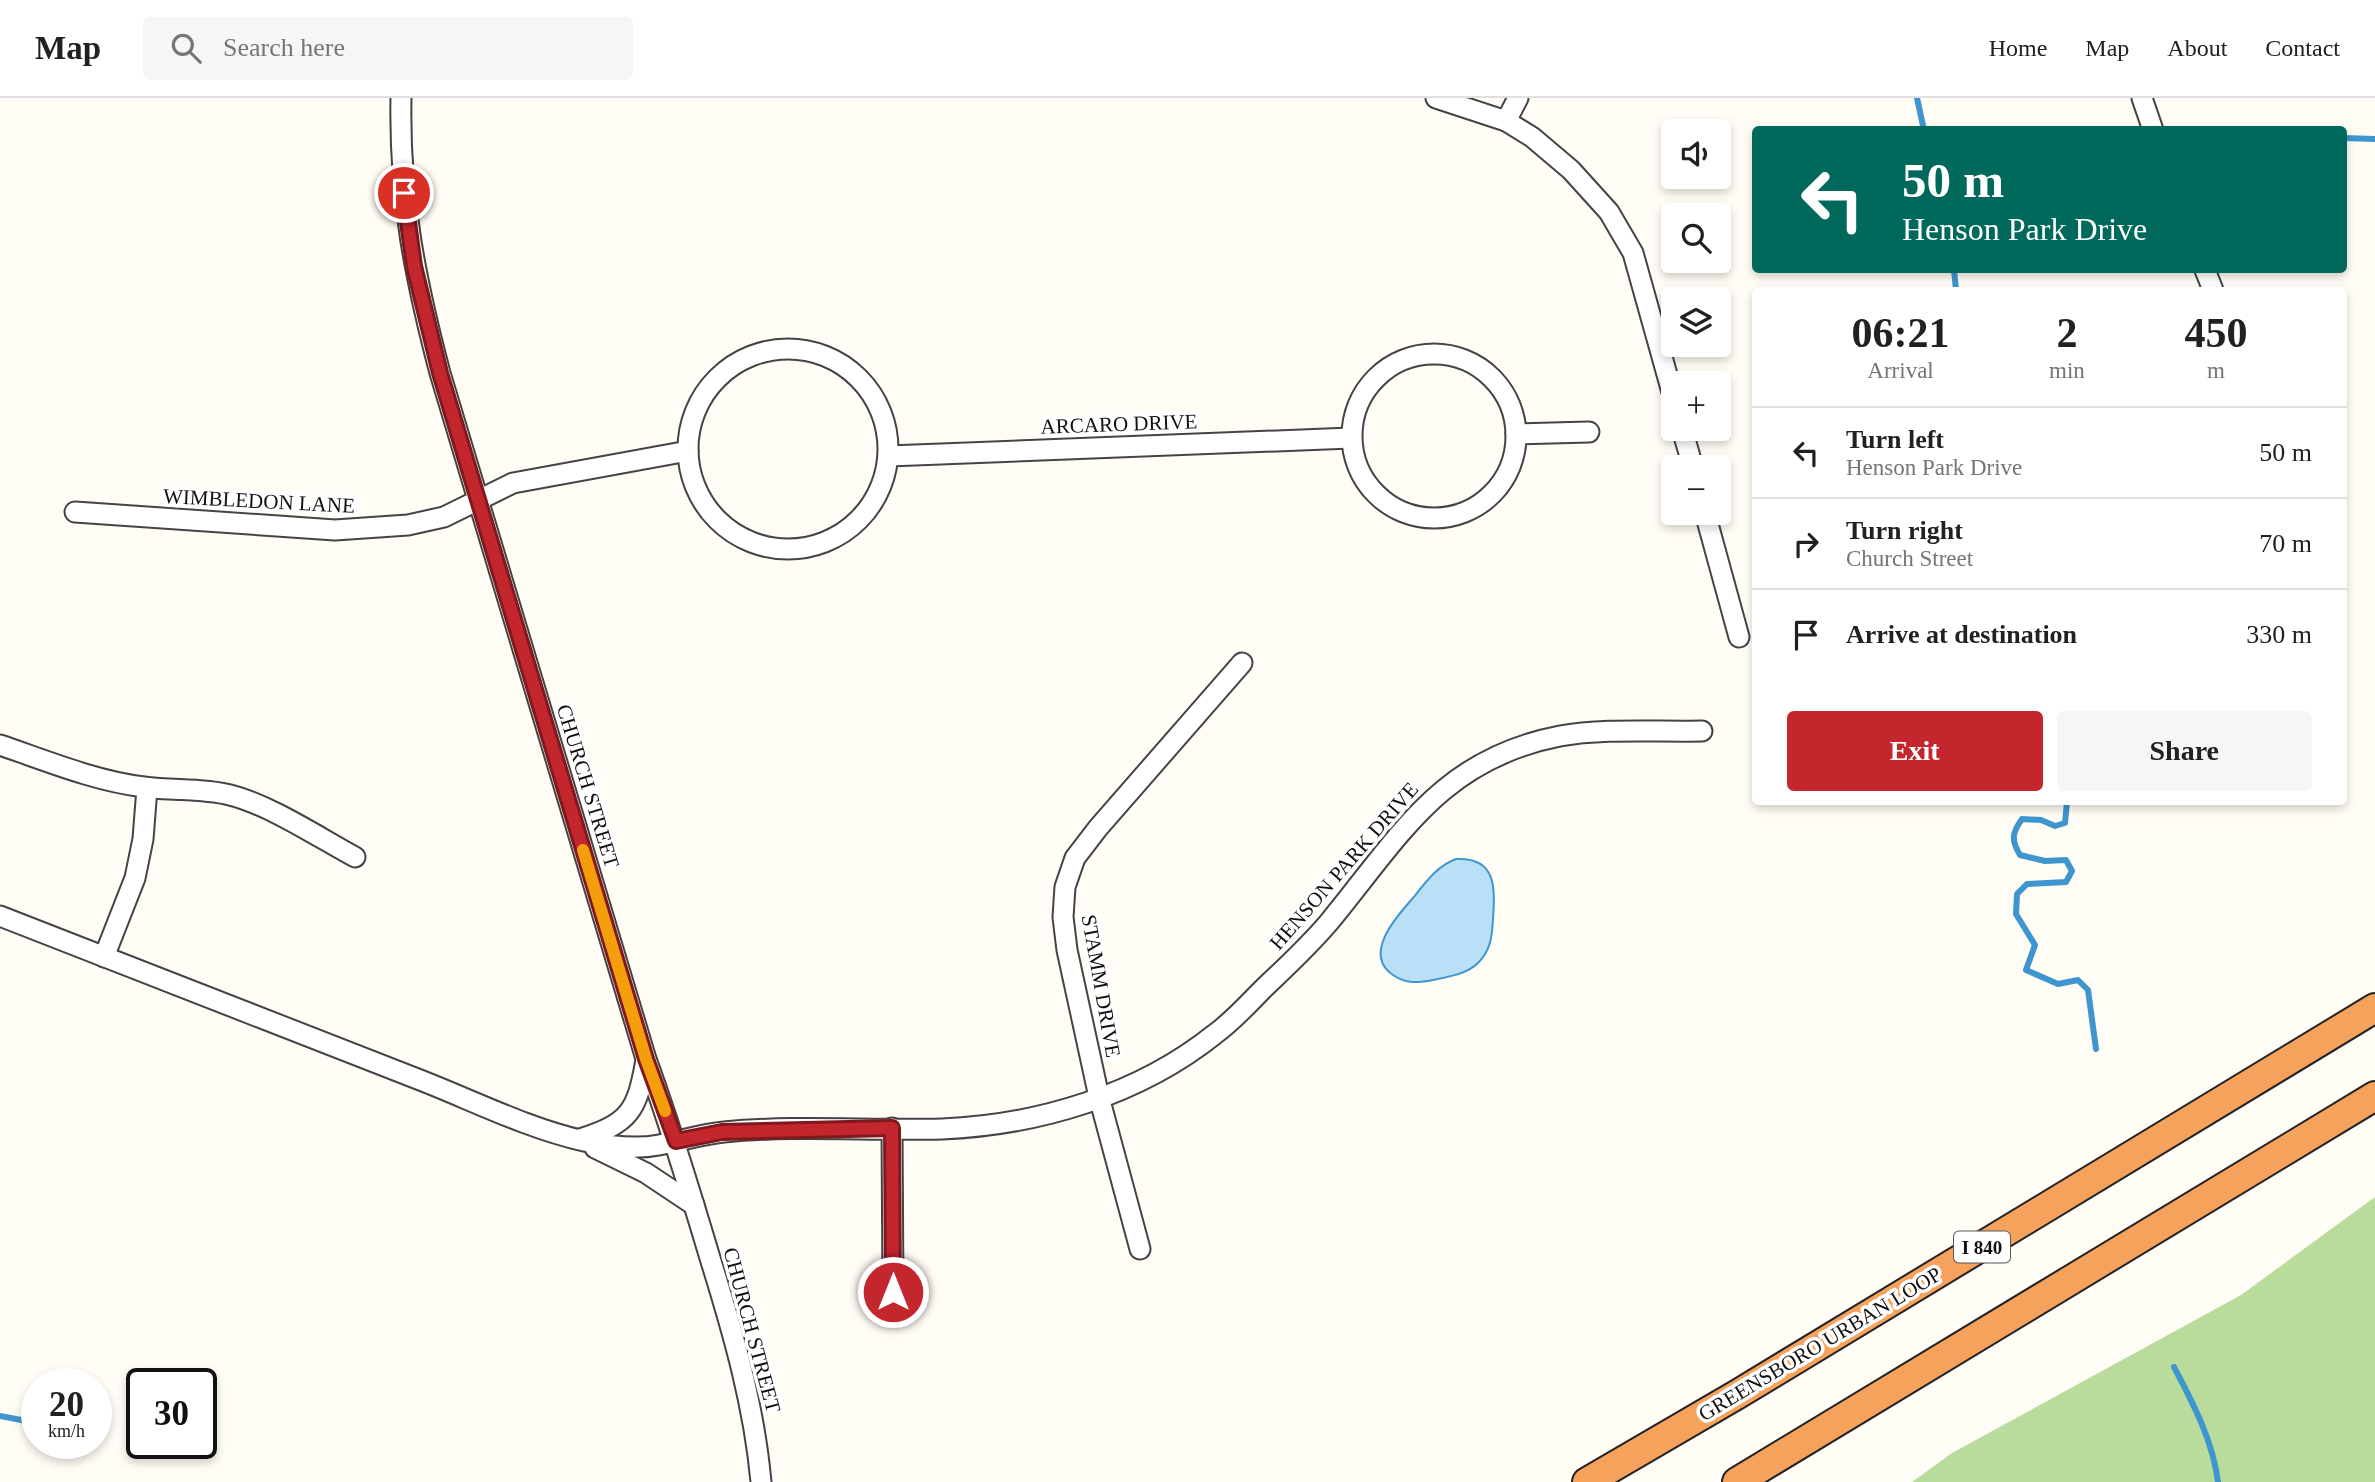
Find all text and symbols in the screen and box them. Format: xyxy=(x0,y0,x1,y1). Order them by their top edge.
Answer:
search box xyxy=(143,17,633,80)
icon: search xyxy=(167,29,205,67)
text: Map xyxy=(35,30,101,66)
text: Search here xyxy=(223,33,345,62)
text: Home xyxy=(1989,35,2047,61)
text: Map xyxy=(2085,35,2129,61)
text: About xyxy=(2167,35,2227,61)
text: Contact xyxy=(2265,35,2340,61)
map controls xyxy=(1661,119,1731,525)
button: sound xyxy=(1661,119,1731,189)
text: 50 m xyxy=(1902,153,2004,208)
icon: left xyxy=(1787,154,1878,245)
pin xyxy=(374,163,434,223)
icon: arrive xyxy=(385,174,423,212)
button: search xyxy=(1661,203,1731,273)
text: Henson Park Drive xyxy=(1902,211,2147,247)
button: layers xyxy=(1661,287,1731,357)
text: 06:21 xyxy=(1852,310,1950,356)
text: 2 xyxy=(2056,310,2077,356)
text: 450 xyxy=(2184,310,2247,356)
text: Arrival xyxy=(1867,358,1934,383)
text: min xyxy=(2049,358,2085,383)
text: m xyxy=(2207,358,2225,383)
button: + xyxy=(1661,371,1731,441)
street label: ARCARO DRIVE xyxy=(1040,409,1198,439)
text: Turn left xyxy=(1846,425,1944,454)
icon: left xyxy=(1787,434,1825,472)
text: 50 m xyxy=(2259,438,2312,467)
button: − xyxy=(1661,455,1731,525)
text: Henson Park Drive xyxy=(1846,455,2022,480)
street label: WIMBLEDON LANE xyxy=(163,484,355,518)
text: Turn right xyxy=(1846,516,1963,545)
icon: right xyxy=(1787,525,1825,563)
text: 70 m xyxy=(2259,529,2312,558)
text: Church Street xyxy=(1846,546,1973,571)
icon: arrive xyxy=(1787,616,1825,654)
text: Arrive at destination xyxy=(1846,620,2077,649)
text: 330 m xyxy=(2246,620,2312,649)
street label: CHURCH STREET xyxy=(552,701,624,871)
button: Exit xyxy=(1787,711,2043,791)
button: Share xyxy=(2057,711,2312,791)
street label: HENSON PARK DRIVE xyxy=(1265,777,1423,955)
street label: STAMM DRIVE xyxy=(1077,913,1125,1059)
road number: I 840 xyxy=(1954,1232,2010,1262)
street label: CHURCH STREET xyxy=(718,1245,786,1415)
position arrow xyxy=(856,1255,930,1329)
street label: GREENSBORO URBAN LOOP xyxy=(1694,1262,1946,1426)
speed limit sign: 30 xyxy=(126,1368,217,1459)
text: 20 xyxy=(49,1385,84,1424)
text: km/h xyxy=(48,1421,85,1441)

